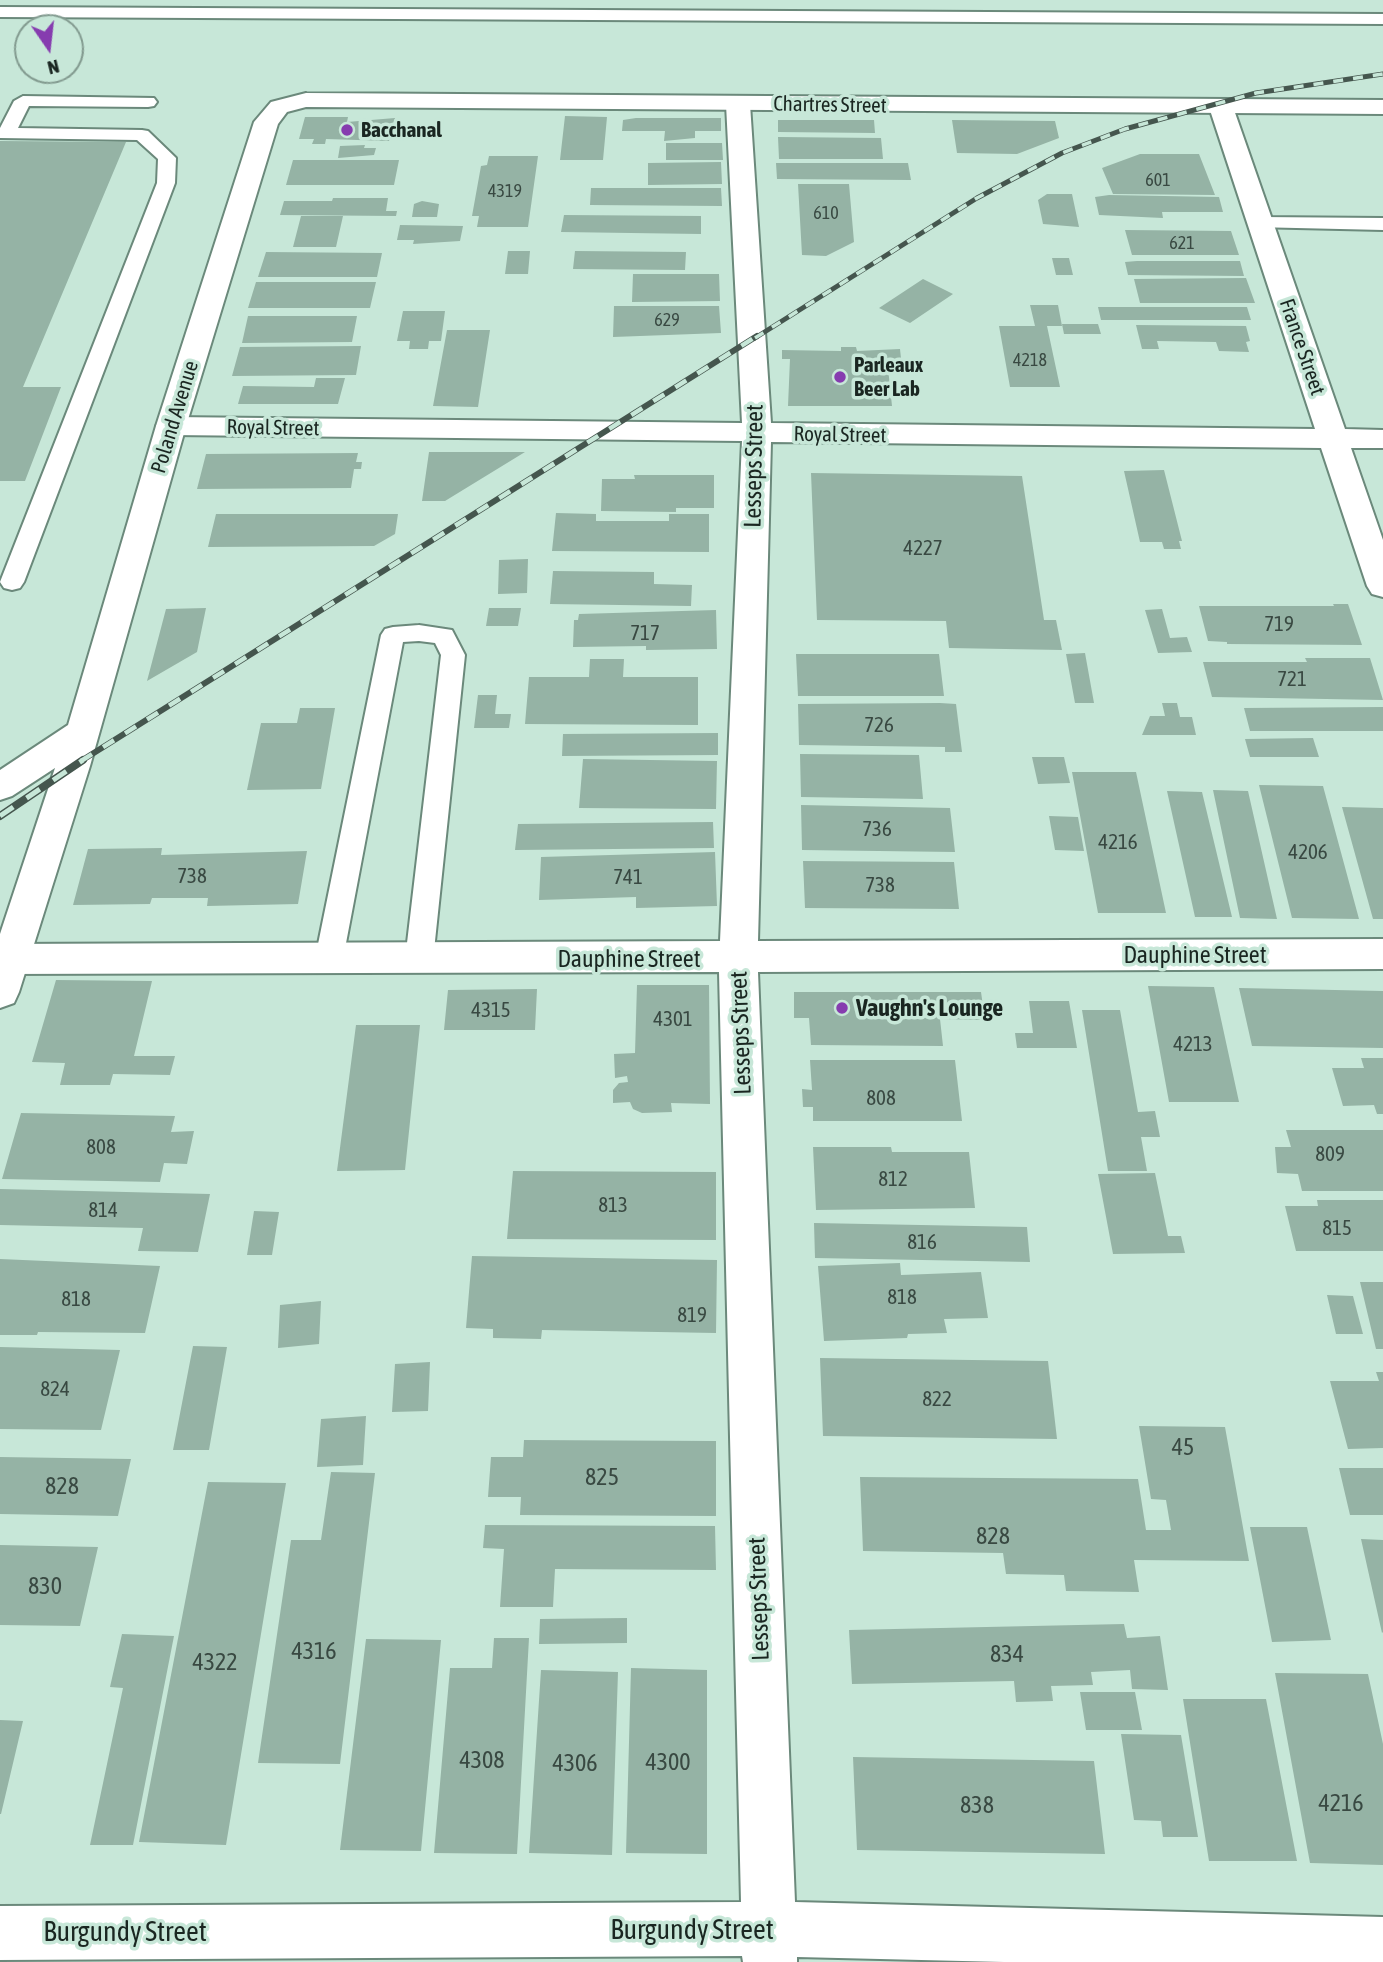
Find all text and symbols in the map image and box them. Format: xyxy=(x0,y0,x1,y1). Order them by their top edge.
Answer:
north arrow xyxy=(14,14,84,84)
text: N xyxy=(45,55,62,79)
street label: Chartres Street xyxy=(773,91,887,119)
place label: Bacchanal xyxy=(361,117,442,143)
marker: Bacchanal xyxy=(339,122,355,138)
house number: 601 xyxy=(1145,169,1171,191)
house number: 4319 xyxy=(488,180,522,202)
house number: 610 xyxy=(813,202,839,224)
house number: 621 xyxy=(1169,232,1195,254)
street label: France Street xyxy=(1274,296,1330,398)
house number: 629 xyxy=(654,309,680,331)
house number: 4218 xyxy=(1013,349,1047,371)
place label: Parleaux Beer Lab xyxy=(854,352,923,402)
street label: Poland Avenue xyxy=(146,358,204,476)
marker: Parleaux Beer Lab xyxy=(832,369,848,385)
street label: Lesseps Street xyxy=(739,404,769,528)
street label: Royal Street xyxy=(226,415,320,441)
street label: Royal Street xyxy=(793,422,887,448)
house number: 4227 xyxy=(903,535,943,561)
house number: 719 xyxy=(1264,611,1294,637)
house number: 717 xyxy=(630,620,660,646)
house number: 721 xyxy=(1277,666,1307,692)
house number: 726 xyxy=(864,712,894,738)
house number: 736 xyxy=(862,816,892,842)
house number: 4216 xyxy=(1098,829,1138,855)
house number: 4206 xyxy=(1288,839,1328,865)
house number: 738 xyxy=(177,863,207,889)
house number: 741 xyxy=(613,864,643,890)
house number: 738 xyxy=(865,872,895,898)
street label: Dauphine Street xyxy=(1123,941,1267,969)
street label: Dauphine Street xyxy=(557,945,701,973)
street label: Lesseps Street xyxy=(724,971,758,1095)
place label: Vaughn's Lounge xyxy=(856,994,1003,1022)
house number: 4315 xyxy=(471,997,511,1023)
marker: Vaughn's Lounge xyxy=(834,1000,850,1016)
house number: 4301 xyxy=(653,1006,693,1032)
house number: 4213 xyxy=(1173,1031,1213,1057)
house number: 808 xyxy=(866,1085,896,1111)
house number: 808 xyxy=(86,1134,116,1160)
house number: 809 xyxy=(1315,1141,1345,1167)
house number: 812 xyxy=(878,1166,908,1192)
house number: 813 xyxy=(598,1192,628,1218)
house number: 814 xyxy=(88,1197,118,1223)
house number: 815 xyxy=(1322,1215,1352,1241)
house number: 816 xyxy=(907,1229,937,1255)
house number: 818 xyxy=(887,1284,917,1310)
house number: 818 xyxy=(61,1286,91,1312)
house number: 819 xyxy=(677,1302,707,1328)
house number: 824 xyxy=(40,1376,70,1402)
house number: 822 xyxy=(922,1386,952,1412)
house number: 45 xyxy=(1172,1433,1194,1461)
house number: 825 xyxy=(585,1463,619,1491)
house number: 828 xyxy=(45,1472,79,1500)
house number: 828 xyxy=(976,1522,1010,1550)
street label: Lesseps Street xyxy=(742,1537,776,1661)
house number: 830 xyxy=(28,1572,62,1600)
house number: 4316 xyxy=(291,1637,337,1665)
house number: 834 xyxy=(990,1640,1024,1668)
house number: 4322 xyxy=(192,1648,238,1676)
house number: 4308 xyxy=(459,1746,505,1774)
house number: 4300 xyxy=(645,1748,691,1776)
house number: 4306 xyxy=(552,1749,598,1777)
house number: 4216 xyxy=(1318,1789,1364,1817)
house number: 838 xyxy=(960,1791,994,1819)
street label: Burgundy Street xyxy=(610,1913,774,1947)
street label: Burgundy Street xyxy=(43,1915,207,1949)

